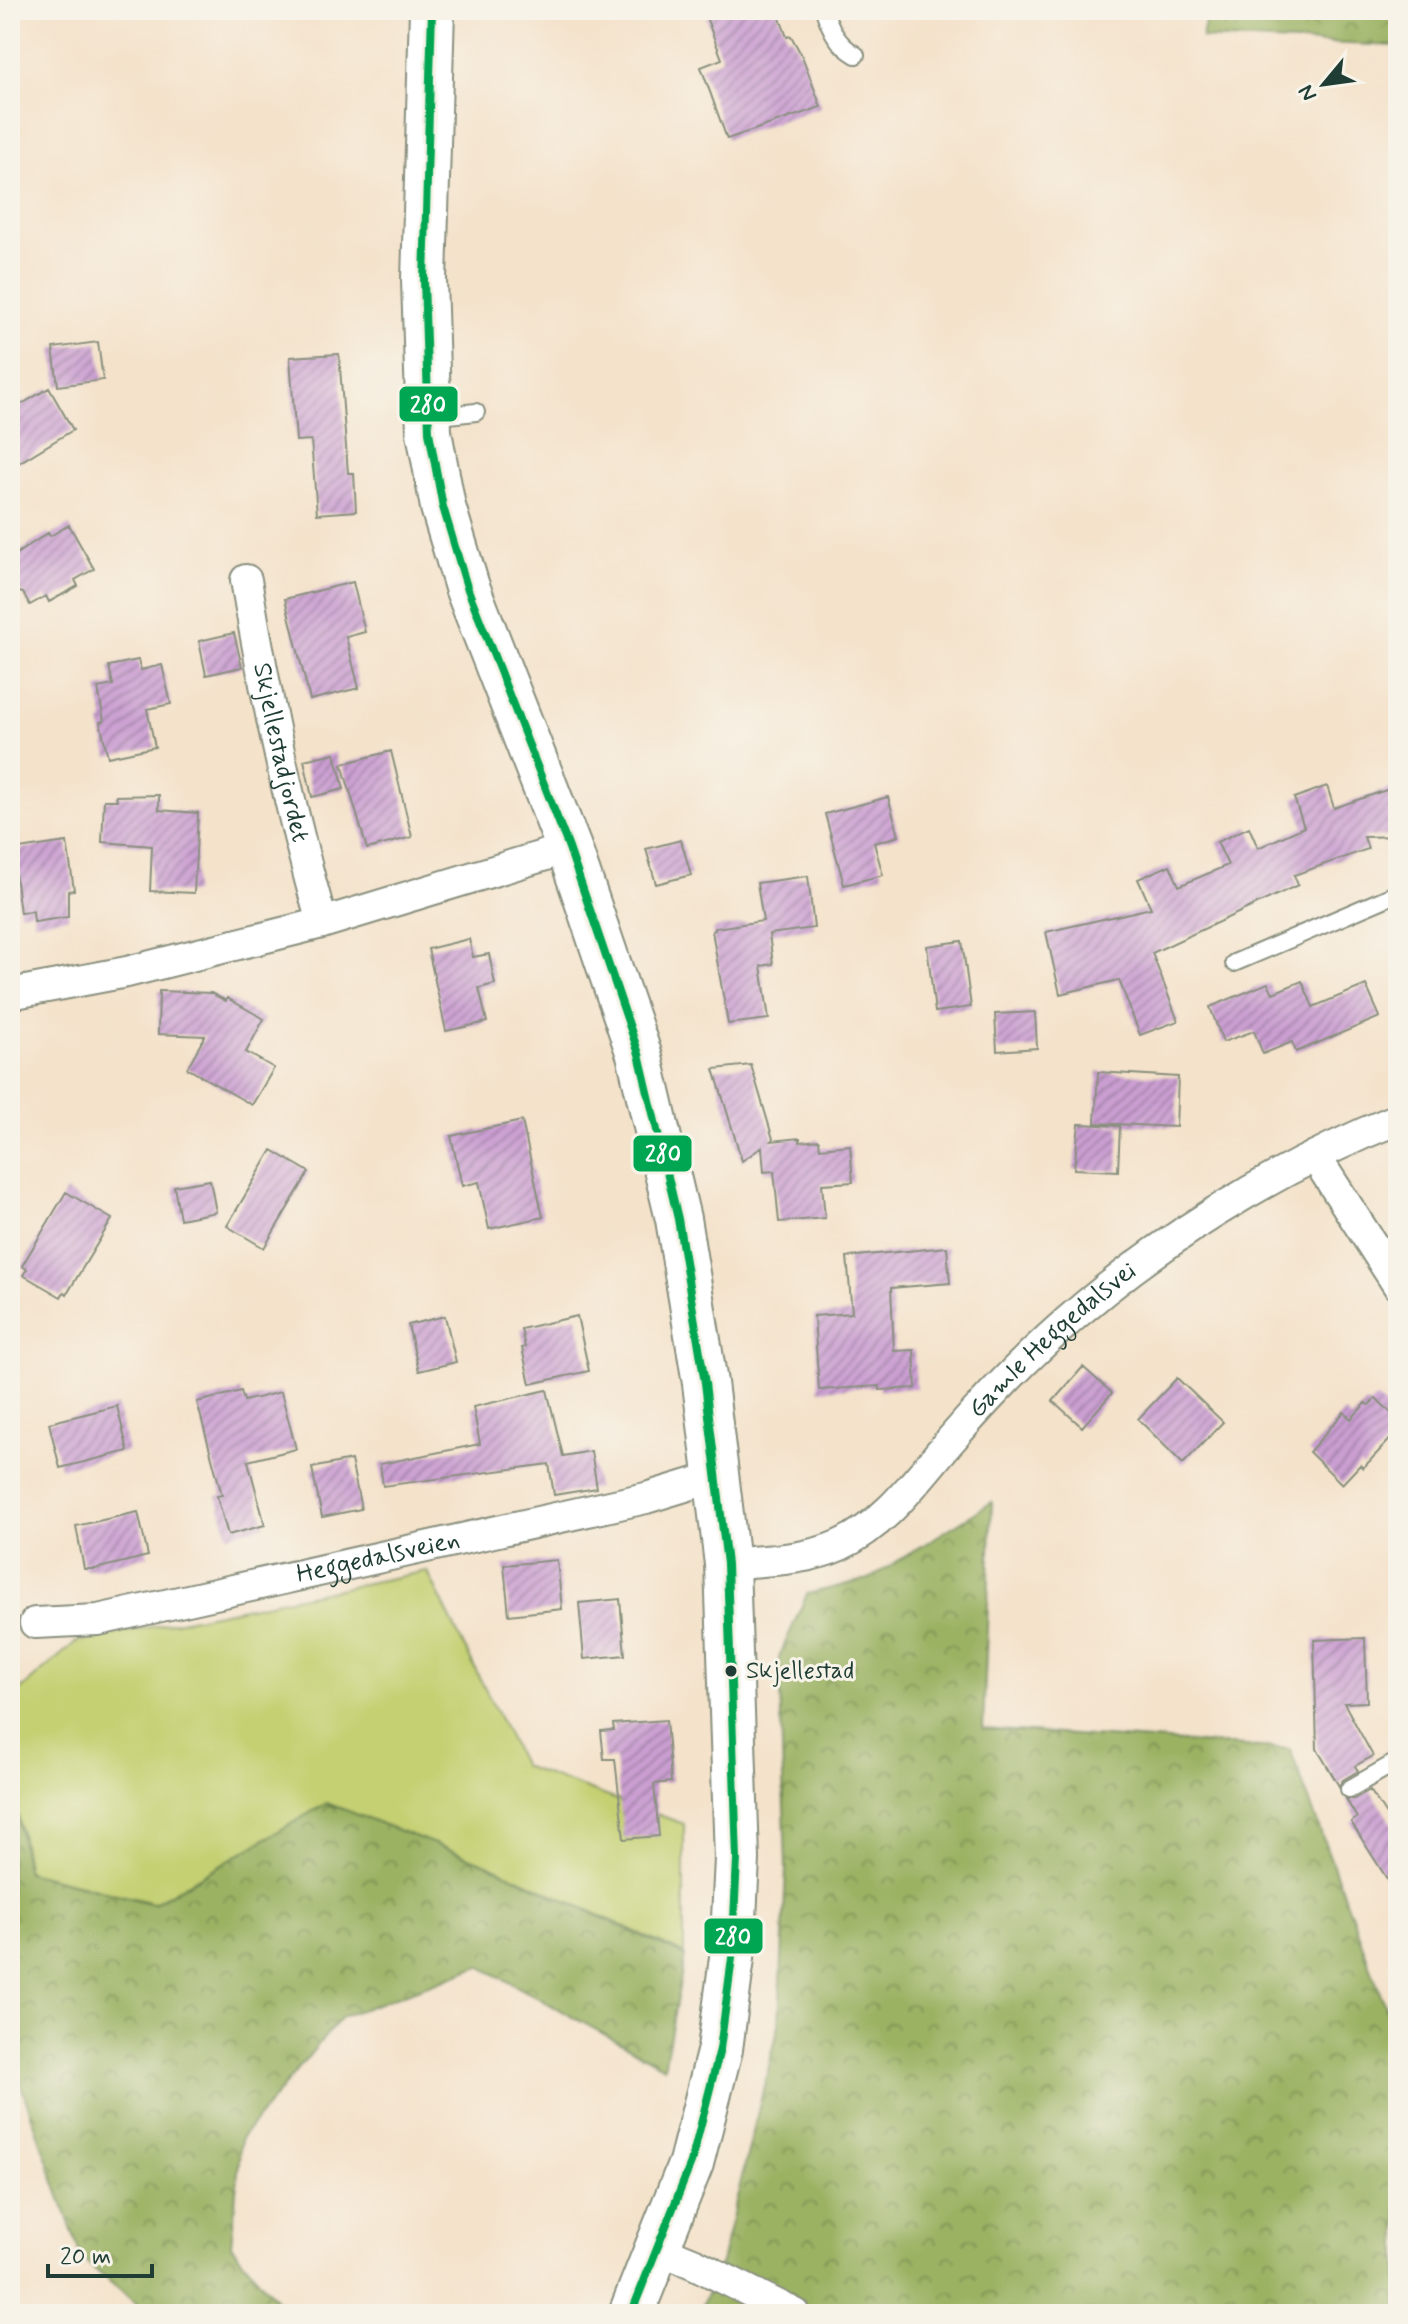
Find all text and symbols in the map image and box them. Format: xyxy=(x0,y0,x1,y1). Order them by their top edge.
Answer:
north arrow xyxy=(1284,44,1364,124)
text: N xyxy=(1292,80,1324,106)
line badge: 280 xyxy=(398,385,459,423)
text: 280 xyxy=(410,392,446,420)
street label: Skjellestadjordet xyxy=(244,660,317,846)
line badge: 280 xyxy=(632,1134,693,1173)
text: 280 xyxy=(645,1141,681,1169)
street label: Gamle Heggedalsvei xyxy=(961,1254,1144,1426)
street label: Heggedalsveien xyxy=(293,1523,463,1592)
place label: Skjellestad xyxy=(746,1656,854,1687)
marker: Skjellestad xyxy=(723,1663,739,1679)
line badge: 280 xyxy=(703,1917,764,1955)
text: 280 xyxy=(715,1924,751,1952)
scale bar xyxy=(48,2228,152,2278)
text: 20 m xyxy=(60,2242,111,2273)

